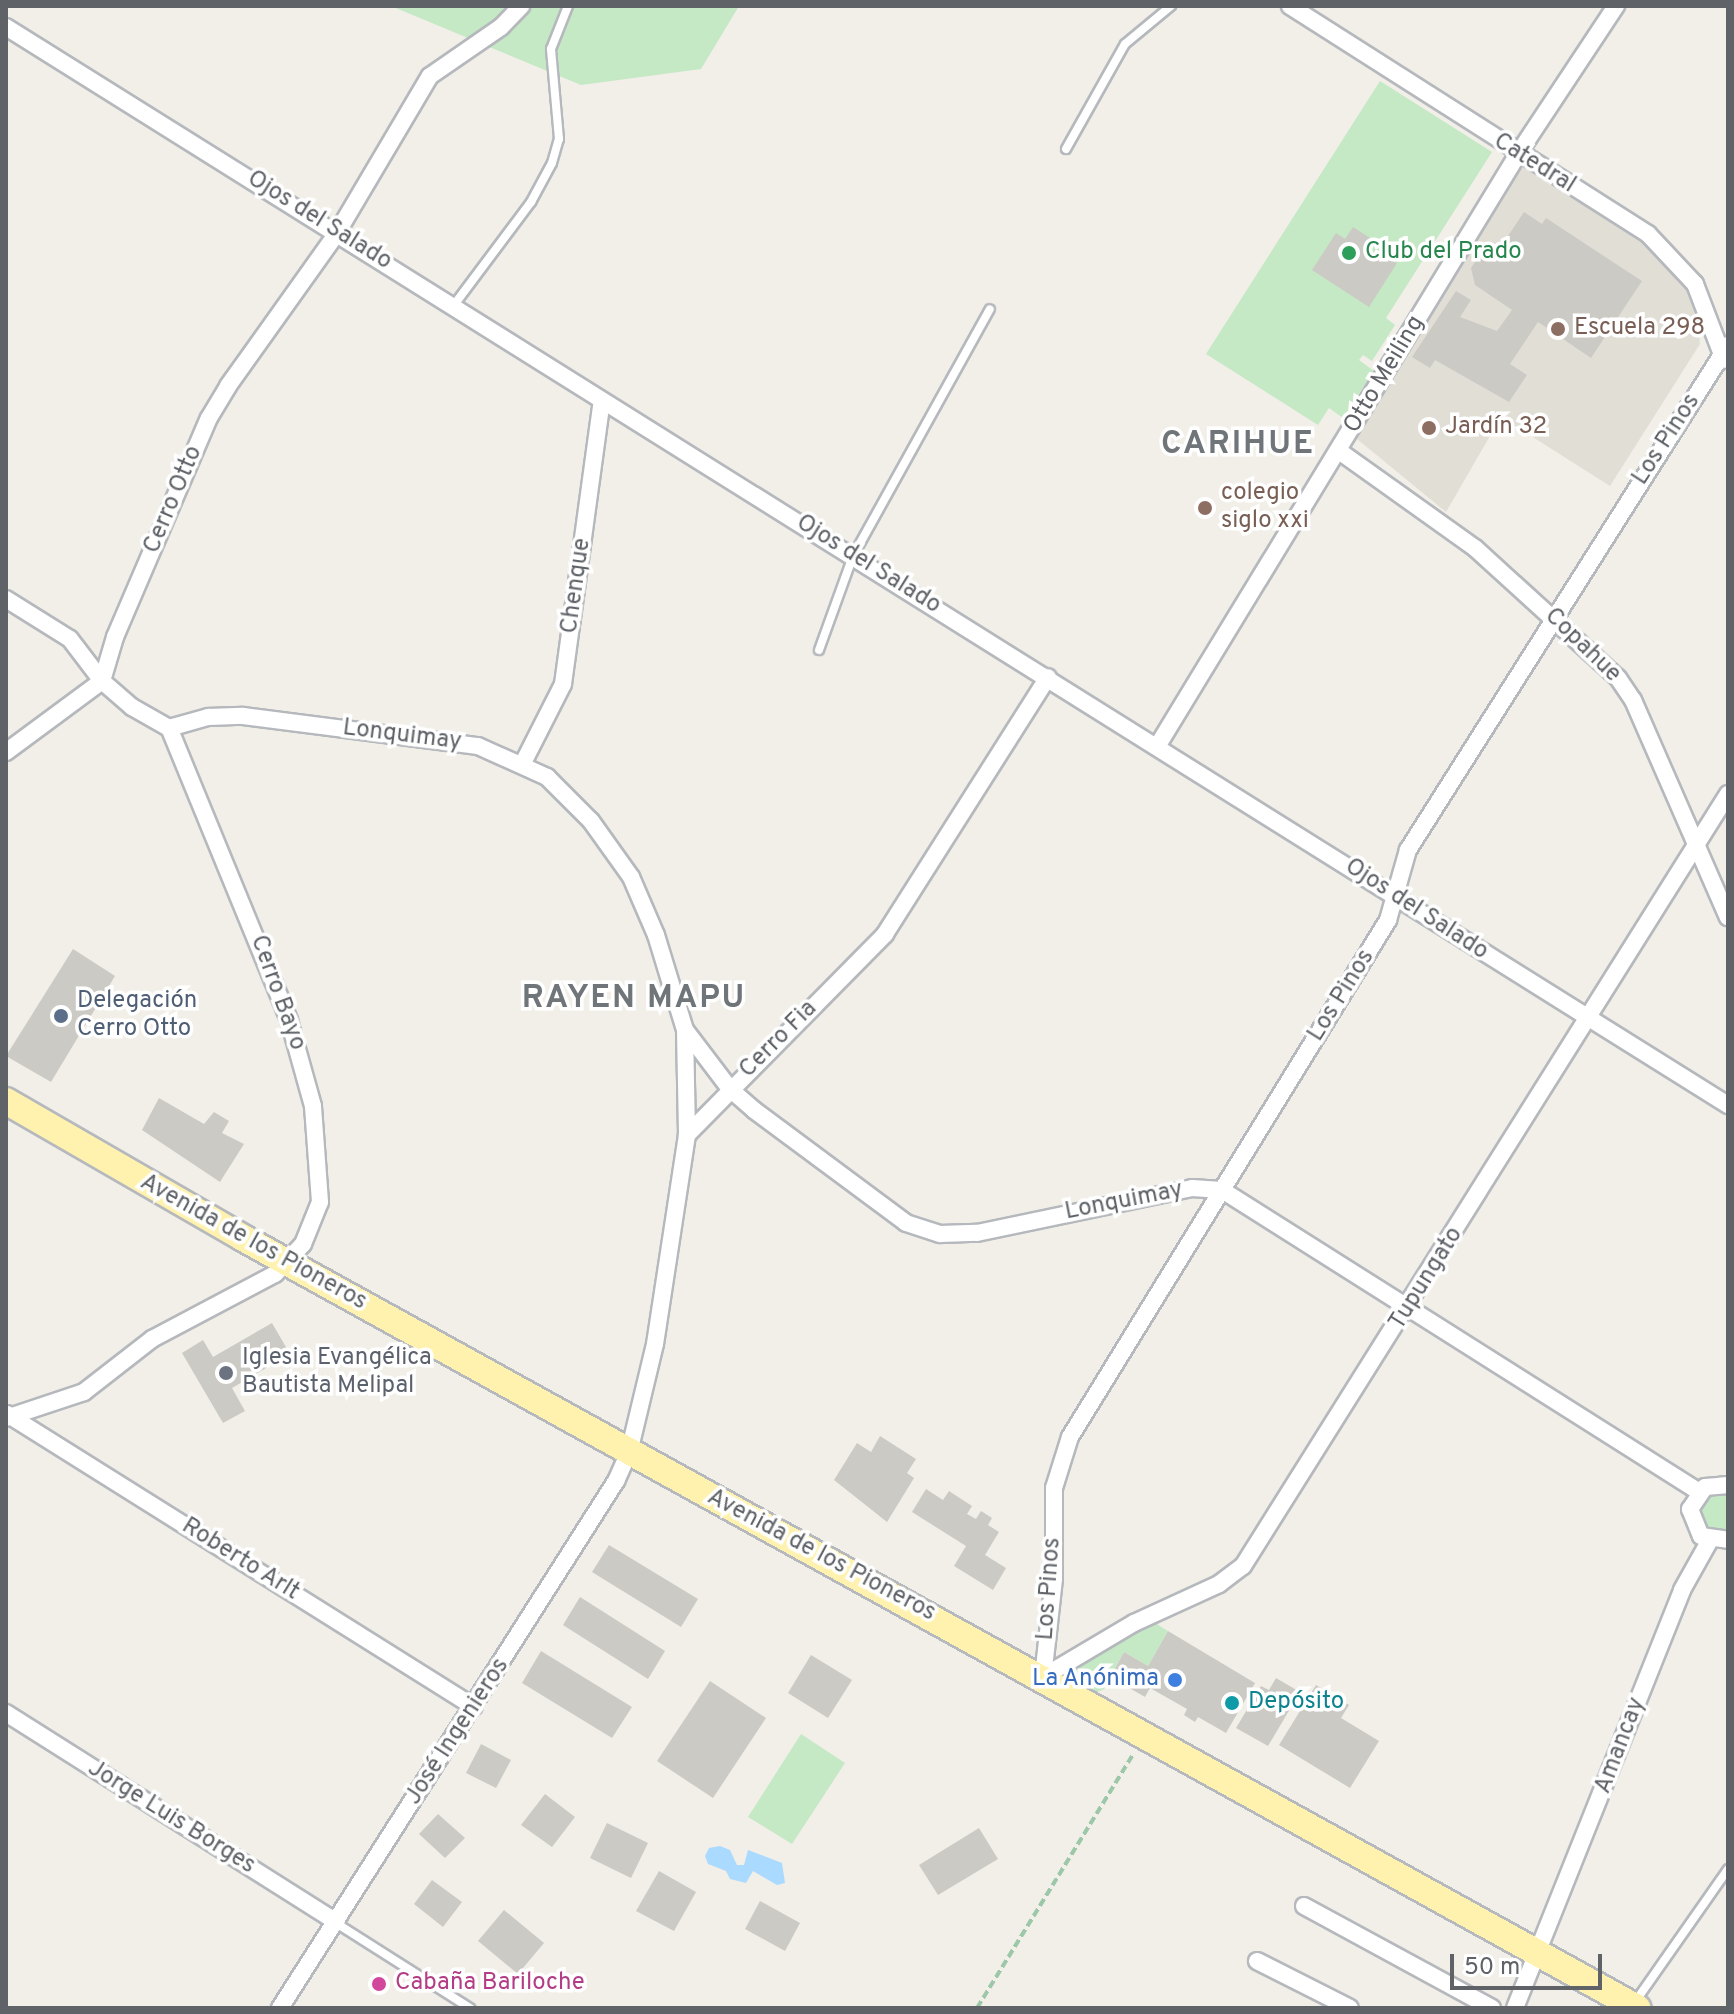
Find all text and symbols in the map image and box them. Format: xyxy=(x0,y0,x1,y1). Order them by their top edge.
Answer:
street label: Catedral xyxy=(1488,128,1580,200)
street label: Ojos del Salado xyxy=(241,165,397,277)
place label: Club del Prado xyxy=(1365,239,1522,267)
marker: Club del Prado xyxy=(1340,244,1358,262)
street label: Otto Meiling xyxy=(1339,311,1431,439)
place label: Escuela 298 xyxy=(1574,315,1705,343)
marker: Escuela 298 xyxy=(1549,320,1567,338)
street label: Los Pinos xyxy=(1627,389,1707,491)
place label: Jardín 32 xyxy=(1445,414,1547,442)
marker: Jardín 32 xyxy=(1420,419,1438,437)
district label: CARIHUE xyxy=(1161,426,1315,464)
street label: Cerro Otto xyxy=(138,442,210,558)
place label: colegio siglo xxi xyxy=(1221,480,1309,536)
marker: colegio siglo xxi xyxy=(1196,499,1214,517)
street label: Ojos del Salado xyxy=(790,509,946,621)
street label: Chenque xyxy=(556,536,598,636)
street label: Copahue xyxy=(1538,603,1626,689)
street label: Lonquimay xyxy=(341,714,463,758)
street label: Ojos del Salado xyxy=(1339,853,1493,967)
street label: Cerro Bayo xyxy=(243,932,311,1054)
street label: Los Pinos xyxy=(1303,945,1381,1047)
district label: RAYEN MAPU xyxy=(522,980,746,1018)
place label: Delegación Cerro Otto xyxy=(77,988,197,1044)
street label: Cerro Fia xyxy=(734,995,824,1085)
marker: Delegación Cerro Otto xyxy=(52,1007,70,1025)
street label: Avenida de los Pioneros xyxy=(135,1169,371,1317)
street label: Lonquimay xyxy=(1063,1176,1185,1228)
street label: Tupungato xyxy=(1384,1222,1470,1336)
place label: Iglesia Evangélica Bautista Melipal xyxy=(242,1345,432,1401)
marker: Iglesia Evangélica Bautista Melipal xyxy=(217,1364,235,1382)
street label: Avenida de los Pioneros xyxy=(702,1483,940,1629)
street label: Roberto Arlt xyxy=(175,1512,305,1608)
street label: Los Pinos xyxy=(1032,1537,1068,1641)
street label: José Ingenieros xyxy=(400,1653,516,1811)
place label: La Anónima xyxy=(1031,1666,1159,1694)
marker: La Anónima xyxy=(1166,1671,1184,1689)
place label: Depósito xyxy=(1248,1689,1344,1717)
marker: Depósito xyxy=(1223,1694,1241,1712)
street label: Amancay xyxy=(1590,1694,1652,1798)
street label: Jorge Luis Borges xyxy=(82,1755,260,1881)
scale bar xyxy=(1454,1938,1606,1988)
text: 50 m xyxy=(1464,1953,1520,1983)
place label: Cabaña Bariloche xyxy=(395,1970,585,1998)
marker: Cabaña Bariloche xyxy=(370,1975,388,1993)

